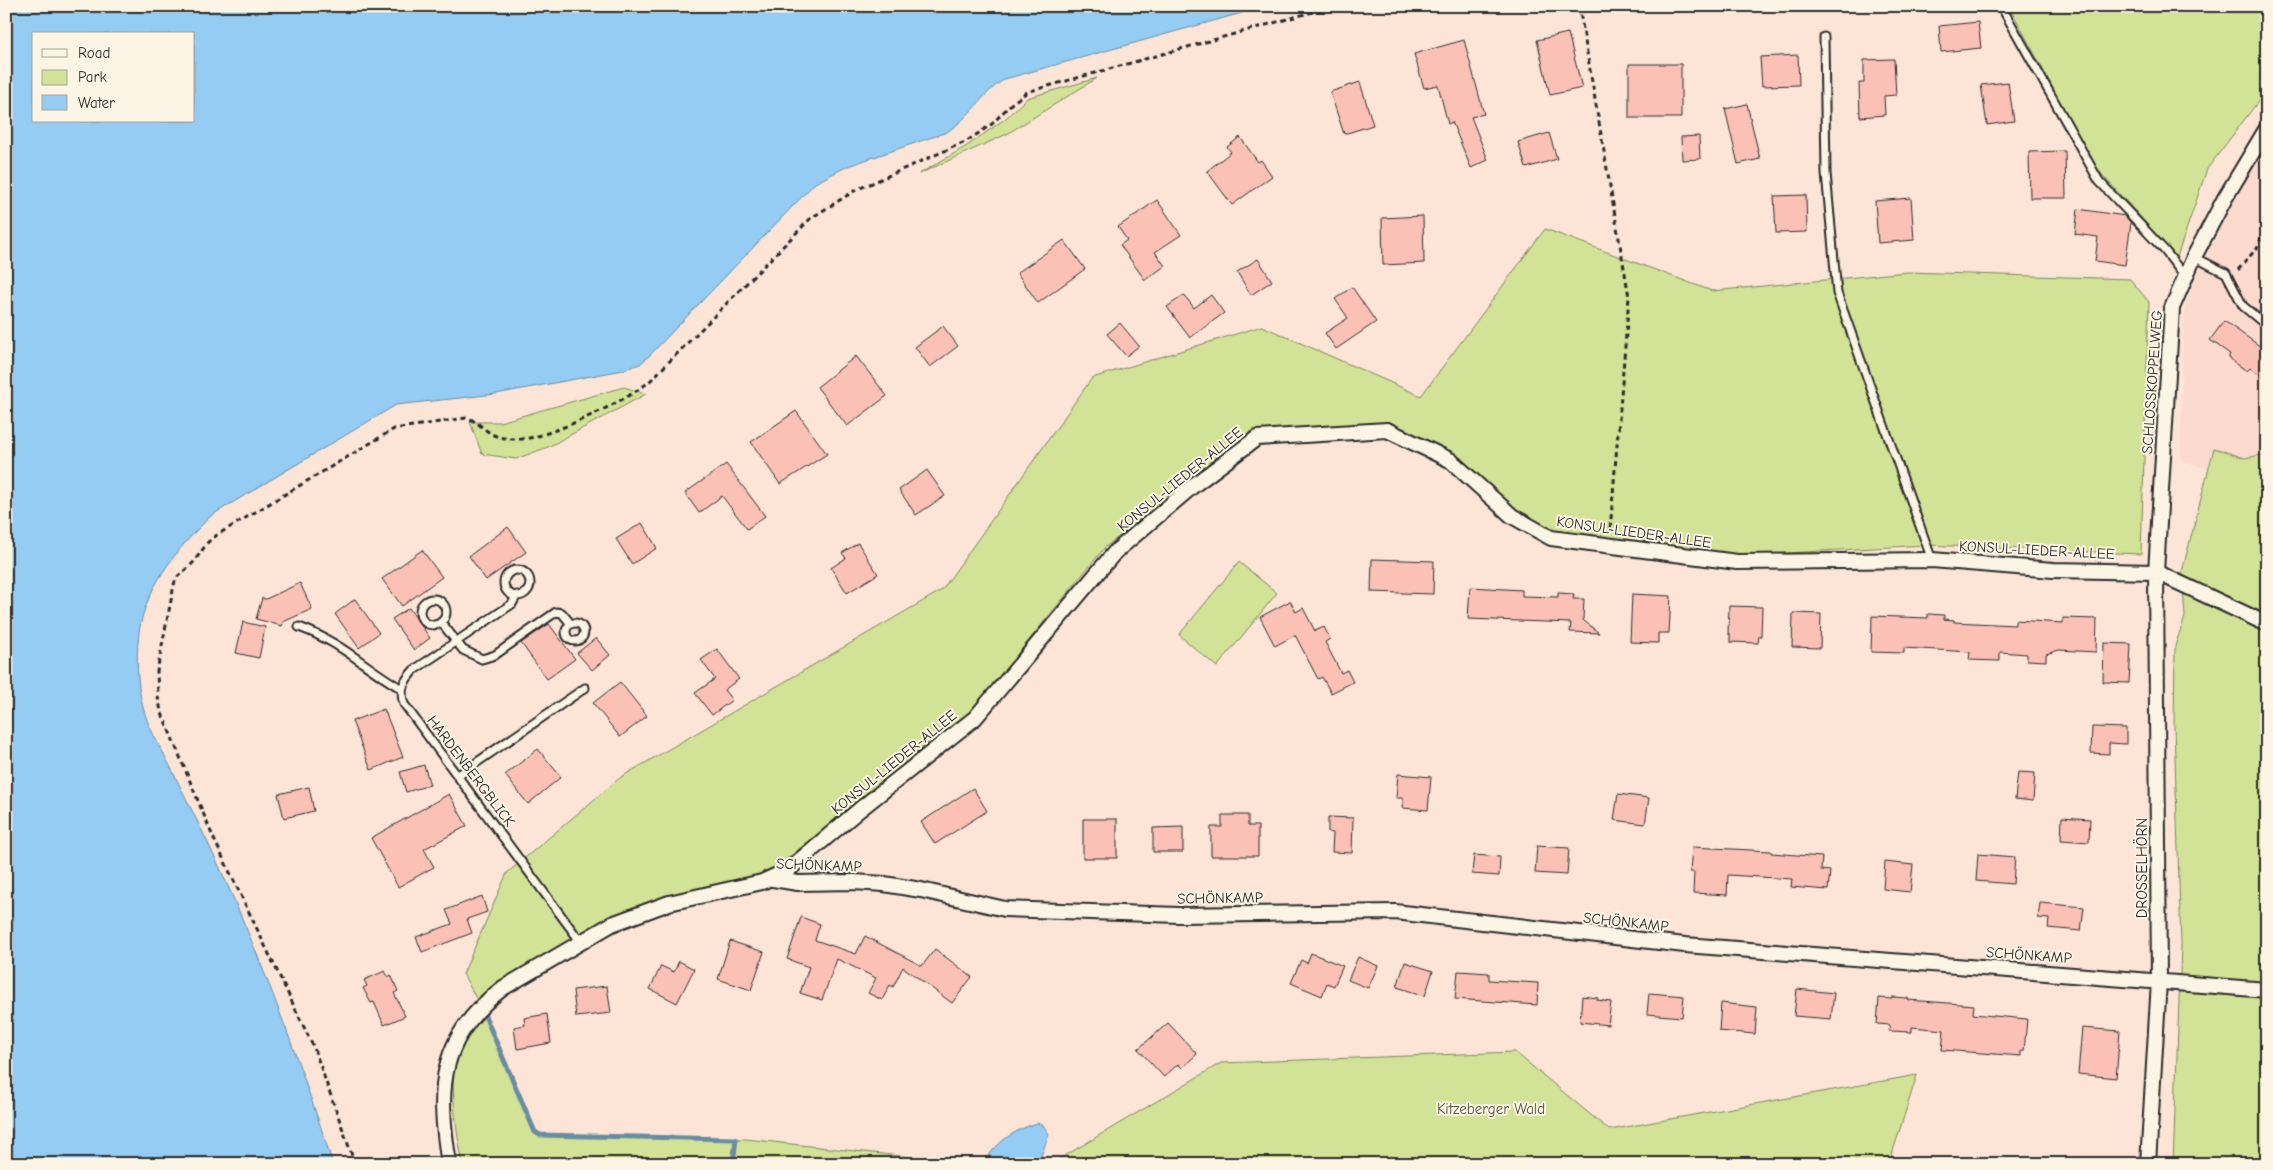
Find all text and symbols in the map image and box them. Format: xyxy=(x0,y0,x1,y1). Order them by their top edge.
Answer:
legend xyxy=(32,32,195,122)
text: Road xyxy=(78,44,110,62)
text: Park xyxy=(78,68,107,86)
text: Water xyxy=(78,94,115,112)
street label: SCHLOSSKOPPELWEG xyxy=(2138,309,2166,455)
street label: KONSUL-LIEDER-ALLEE xyxy=(1114,423,1246,535)
street label: KONSUL-LIEDER-ALLEE xyxy=(1555,512,1713,552)
street label: KONSUL-LIEDER-ALLEE xyxy=(1959,537,2115,563)
street label: KONSUL-LIEDER-ALLEE xyxy=(828,706,960,818)
street label: HARDENBERGBLICK xyxy=(423,712,519,831)
street label: DROSSELHÖRN xyxy=(2133,818,2151,918)
street label: SCHÖNKAMP xyxy=(776,855,863,876)
street label: SCHÖNKAMP xyxy=(1177,888,1264,908)
street label: SCHÖNKAMP xyxy=(1582,909,1670,936)
street label: SCHÖNKAMP xyxy=(1986,943,2073,967)
park label: Kitzeberger Wald xyxy=(1437,1100,1545,1118)

